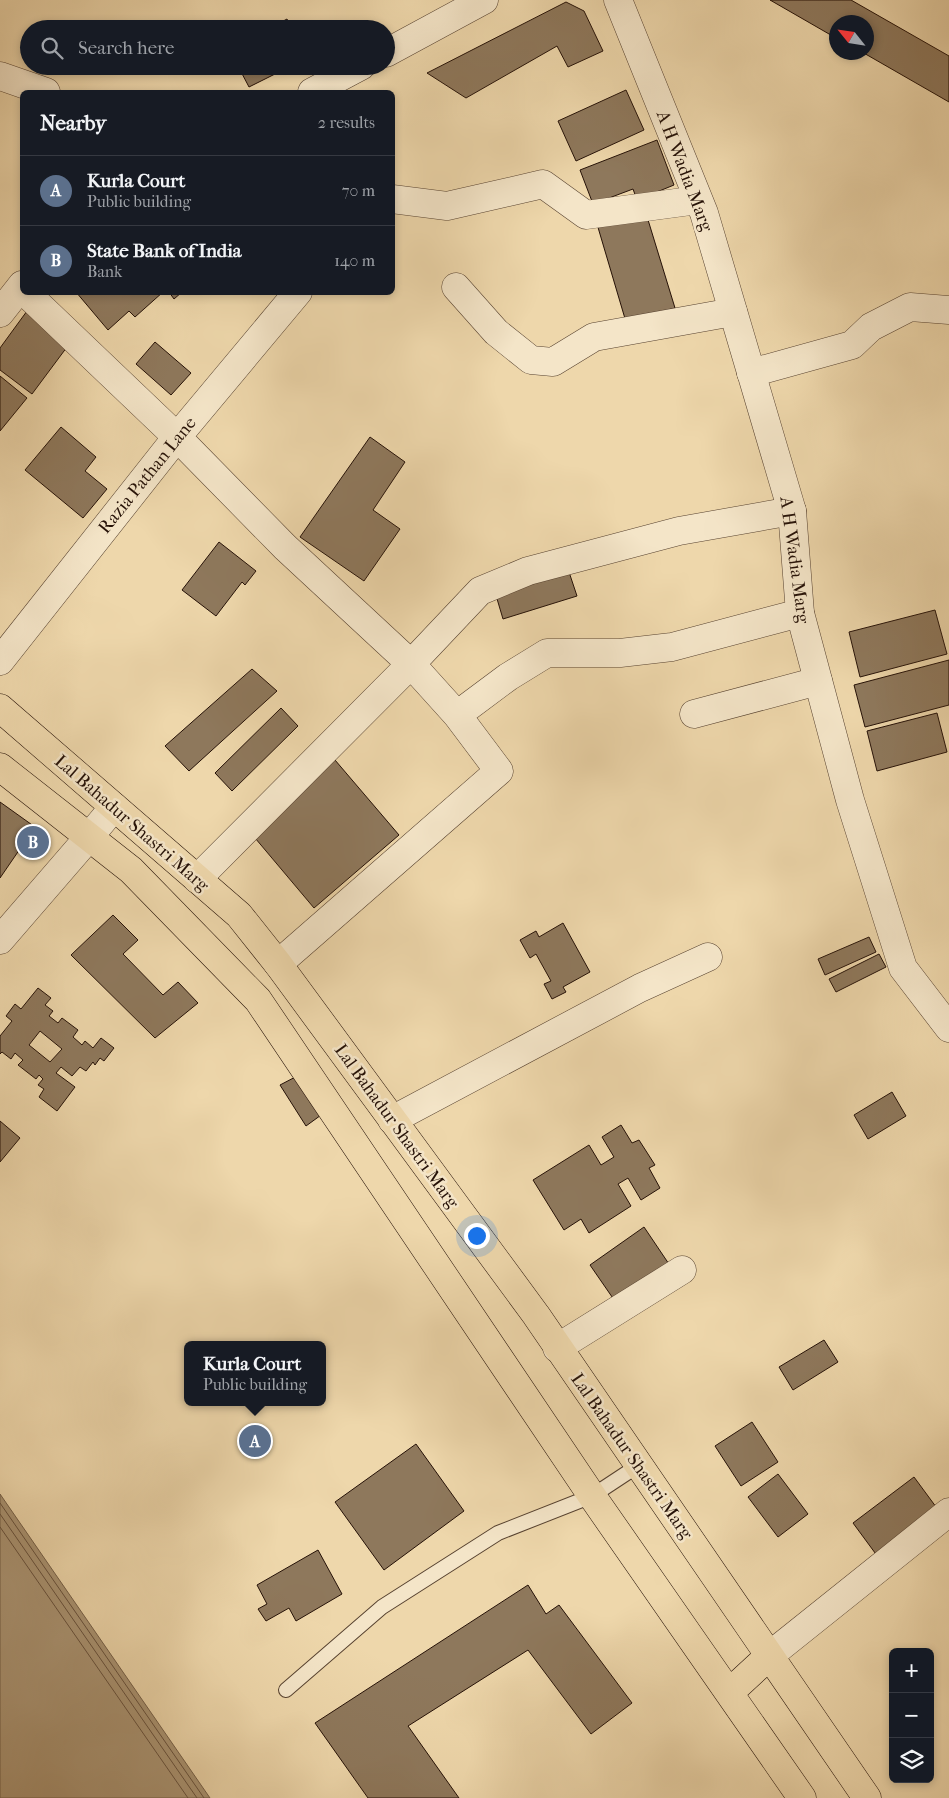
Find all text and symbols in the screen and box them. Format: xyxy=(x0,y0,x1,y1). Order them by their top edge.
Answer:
north arrow xyxy=(829,15,874,60)
search box xyxy=(20,20,395,75)
icon: search xyxy=(38,34,66,62)
text: Search here xyxy=(78,37,174,59)
street label: A H Wadia Marg xyxy=(651,107,717,235)
text: Nearby xyxy=(40,111,106,135)
text: 2 results xyxy=(318,113,375,132)
text: Kurla Court xyxy=(87,170,185,192)
text: A xyxy=(51,181,61,200)
text: 70 m xyxy=(342,181,375,200)
text: Public building xyxy=(87,192,191,211)
text: State Bank of India xyxy=(87,240,242,262)
text: B xyxy=(51,251,61,270)
text: 140 m xyxy=(334,251,375,270)
text: Bank xyxy=(87,262,122,281)
street label: Razia Pathan Lane xyxy=(94,413,201,538)
street label: A H Wadia Marg xyxy=(775,494,814,625)
street label: Lal Bahadur Shastri Marg xyxy=(50,751,213,896)
pin: B xyxy=(17,823,49,861)
street label: Lal Bahadur Shastri Marg xyxy=(330,1040,463,1213)
your location xyxy=(464,1223,490,1249)
popup xyxy=(184,1341,326,1406)
text: Kurla Court xyxy=(203,1353,301,1375)
street label: Lal Bahadur Shastri Marg xyxy=(566,1369,697,1544)
text: Public building xyxy=(203,1375,307,1394)
pin: A xyxy=(239,1422,271,1460)
map controls xyxy=(889,1648,934,1783)
button: + xyxy=(889,1648,934,1693)
button: − xyxy=(889,1693,934,1738)
button: layers xyxy=(889,1738,934,1783)

